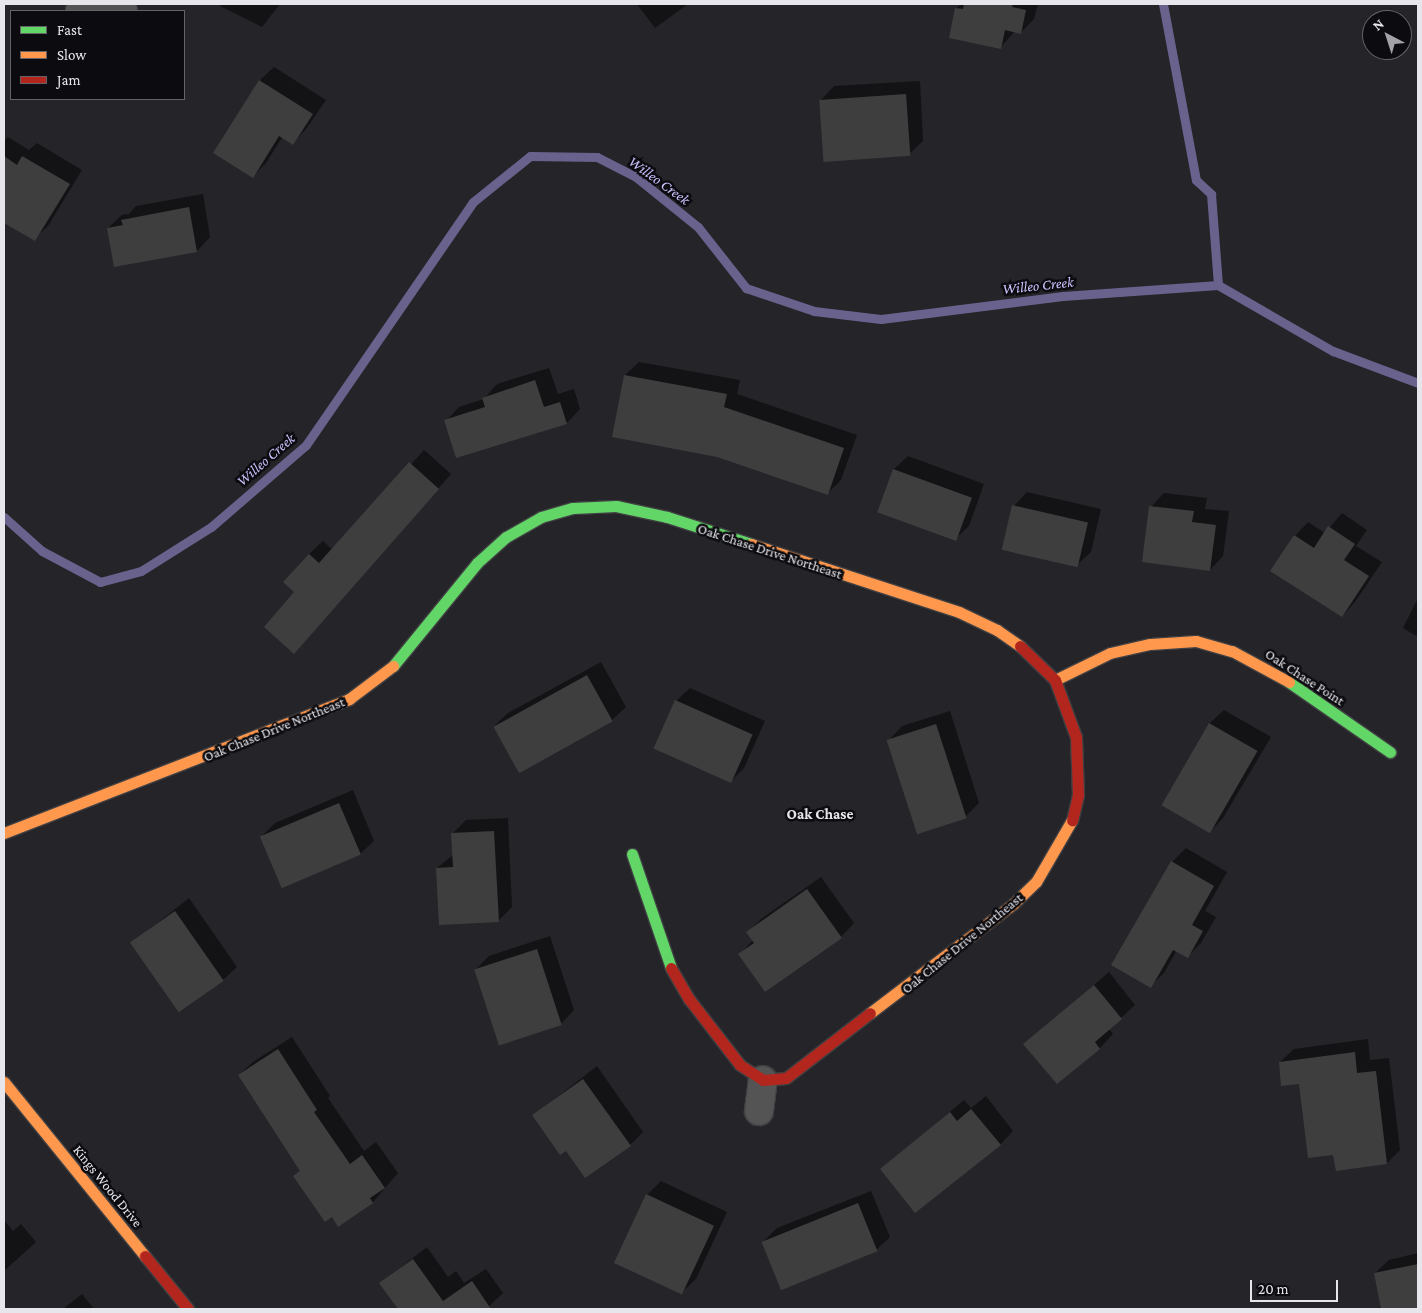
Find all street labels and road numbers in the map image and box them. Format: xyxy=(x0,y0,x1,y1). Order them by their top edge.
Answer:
street label: Oak Chase Drive Northeast xyxy=(696,520,844,582)
street label: Oak Chase Point xyxy=(1262,645,1348,709)
street label: Oak Chase Drive Northeast xyxy=(201,693,347,765)
street label: Oak Chase Drive Northeast xyxy=(898,889,1026,997)
street label: Kings Wood Drive xyxy=(70,1142,146,1230)

